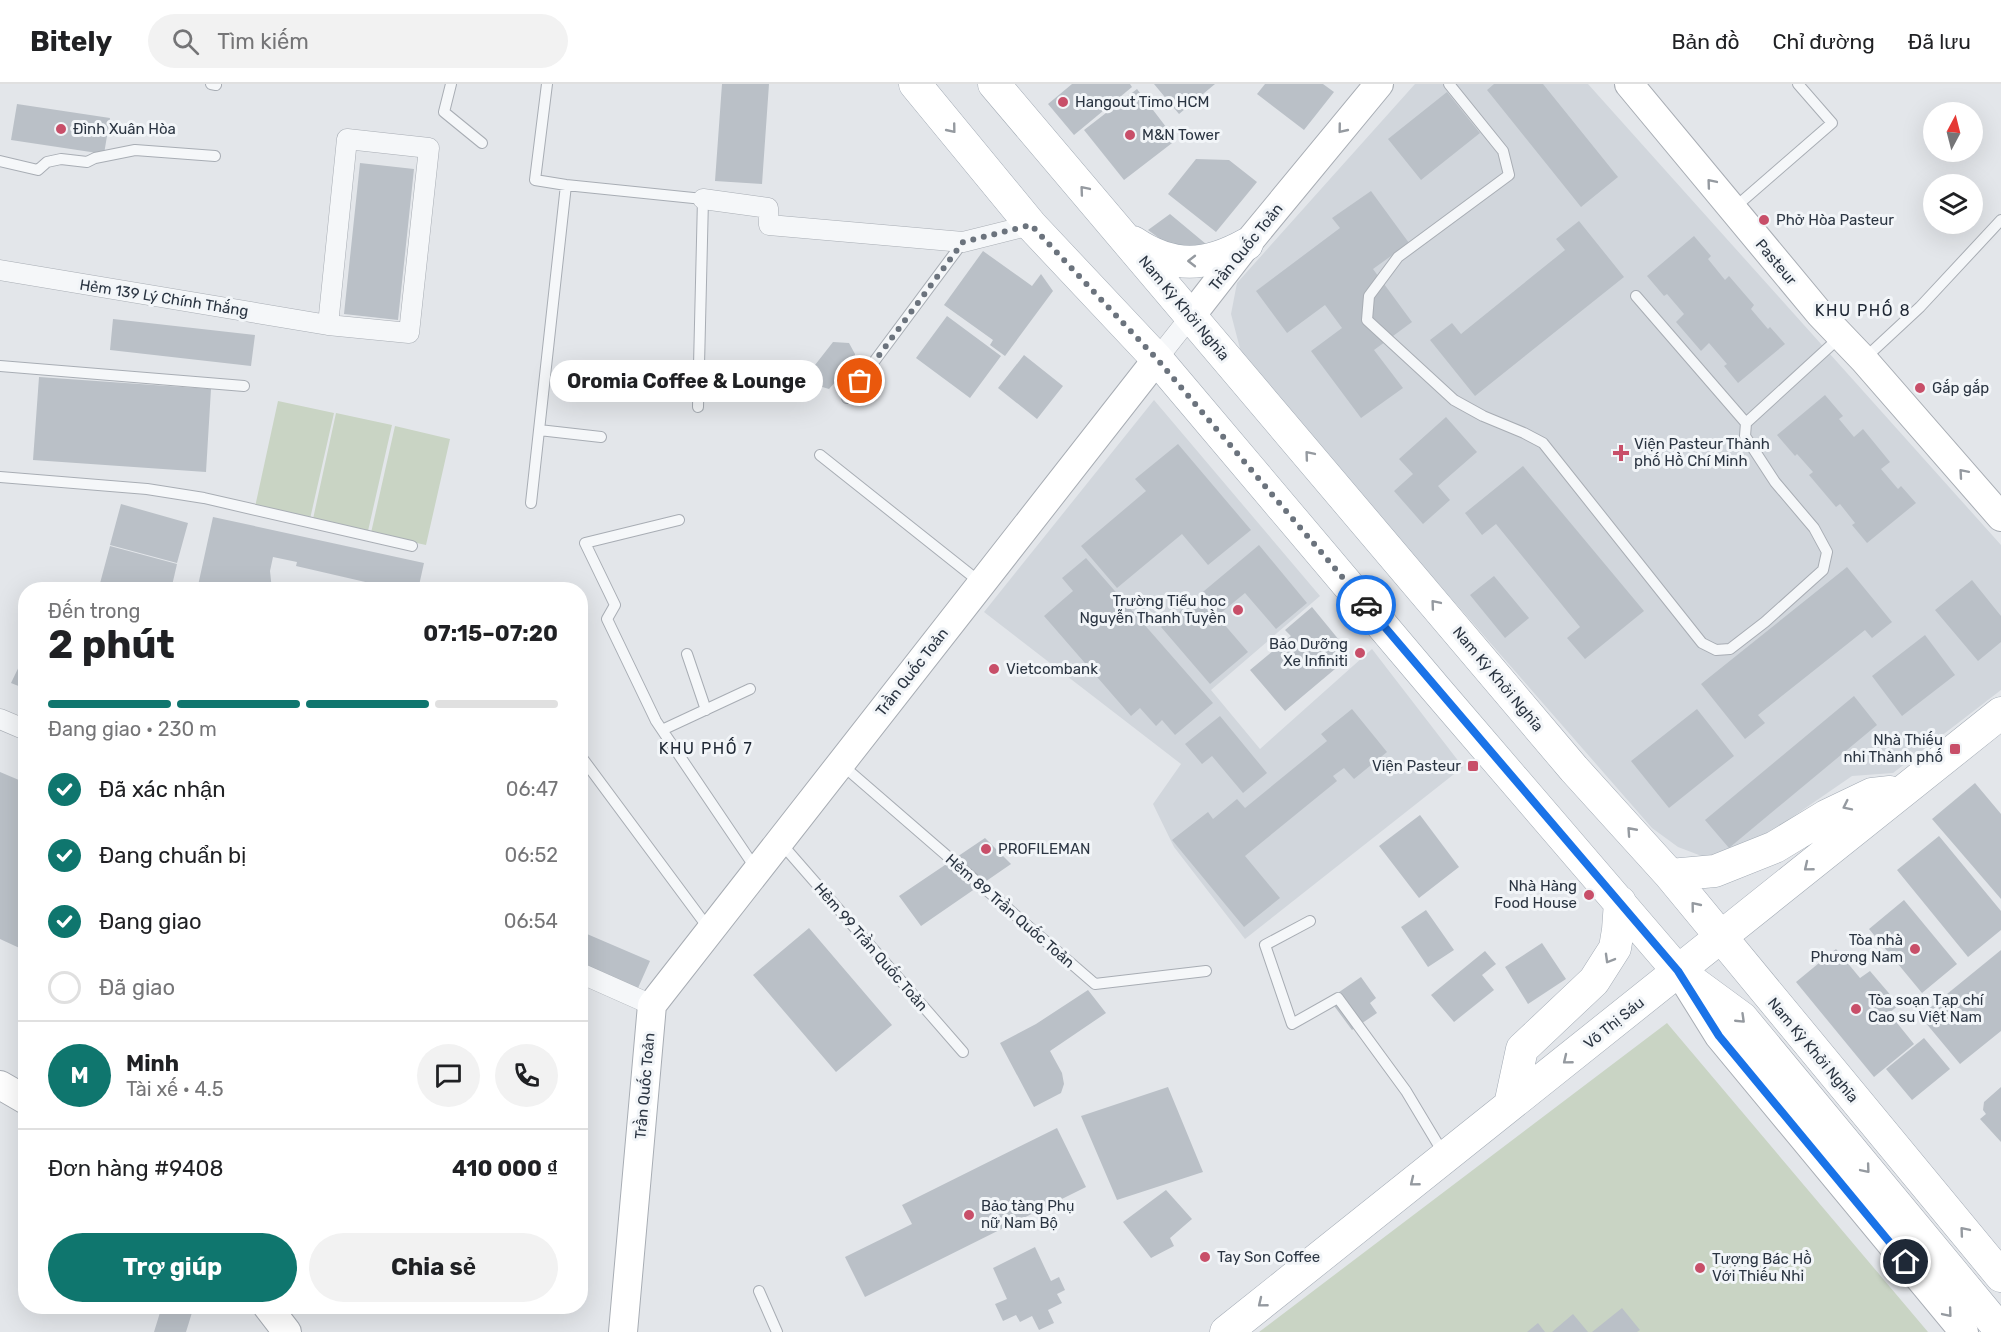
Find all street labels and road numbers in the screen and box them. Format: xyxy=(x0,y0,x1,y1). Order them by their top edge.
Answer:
street label: Trần Quốc Toản xyxy=(1205,200,1287,294)
street label: Pasteur xyxy=(1752,235,1801,289)
street label: Nam Kỳ Khởi Nghĩa xyxy=(1135,252,1233,364)
street label: Hẻm 139 Lý Chính Thắng xyxy=(78,276,250,320)
street label: Nam Kỳ Khởi Nghĩa xyxy=(1449,623,1547,735)
street label: Trần Quốc Toản xyxy=(872,624,952,720)
street label: Hẻm 89 Trần Quốc Toản xyxy=(942,850,1078,972)
street label: Hẻm 99 Trần Quốc Toản xyxy=(810,879,932,1015)
street label: Võ Thị Sáu xyxy=(1580,993,1648,1053)
street label: Nam Kỳ Khởi Nghĩa xyxy=(1764,994,1862,1106)
street label: Trần Quốc Toản xyxy=(631,1032,659,1140)

